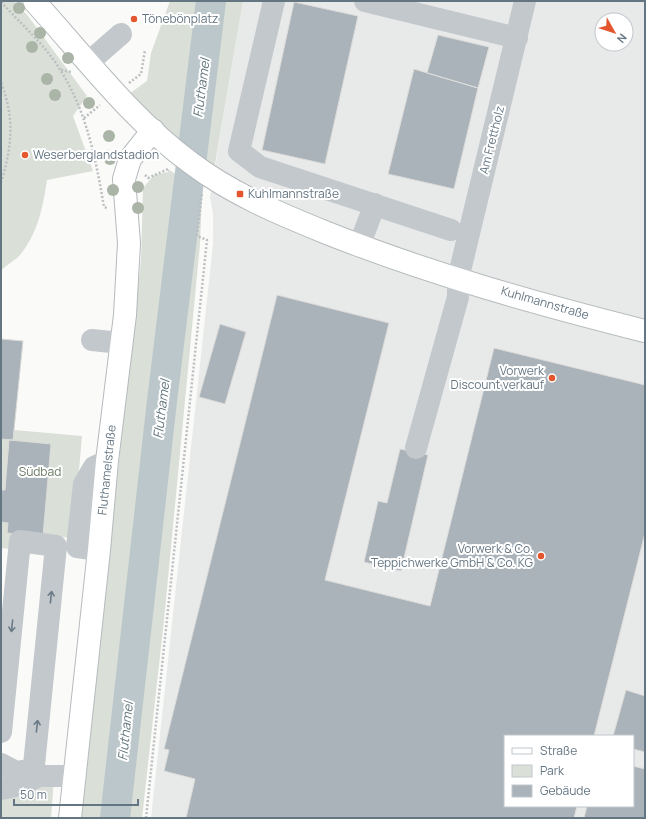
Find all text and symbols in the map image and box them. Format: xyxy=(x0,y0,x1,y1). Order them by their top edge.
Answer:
place label: Tönebönplatz xyxy=(142,10,218,27)
north arrow xyxy=(594,12,634,52)
marker: Tönebönplatz xyxy=(129,14,139,24)
text: N xyxy=(614,31,630,46)
water label: Fluthamel xyxy=(188,56,214,118)
street label: Am Frettholz xyxy=(475,104,508,176)
place label: Weserberglandstadion xyxy=(33,146,159,163)
marker: Weserberglandstadion xyxy=(20,150,30,160)
place label: Kuhlmannstraße xyxy=(248,185,339,202)
marker: Kuhlmannstraße xyxy=(235,189,245,199)
street label: Kuhlmannstraße xyxy=(499,282,591,323)
place label: Vorwerk Discount verkauf xyxy=(451,362,545,393)
marker: Vorwerk Discount verkauf xyxy=(547,373,557,383)
water label: Fluthamel xyxy=(148,377,174,439)
street label: Fluthamelstraße xyxy=(93,424,120,516)
park label: Südbad xyxy=(19,463,61,480)
place label: Vorwerk & Co. Teppichwerke GmbH & Co. KG xyxy=(371,540,534,571)
marker: Vorwerk & Co. Teppichwerke GmbH & Co. KG xyxy=(536,551,546,561)
one-way arrow xyxy=(47,590,54,603)
one-way arrow xyxy=(8,619,15,632)
water label: Fluthamel xyxy=(113,699,137,761)
one-way arrow xyxy=(34,720,41,733)
legend xyxy=(504,735,634,807)
text: Straße xyxy=(540,742,577,759)
text: Park xyxy=(540,762,565,779)
scale bar xyxy=(14,781,138,807)
text: Gebäude xyxy=(540,782,591,799)
text: 50 m xyxy=(20,786,47,803)

